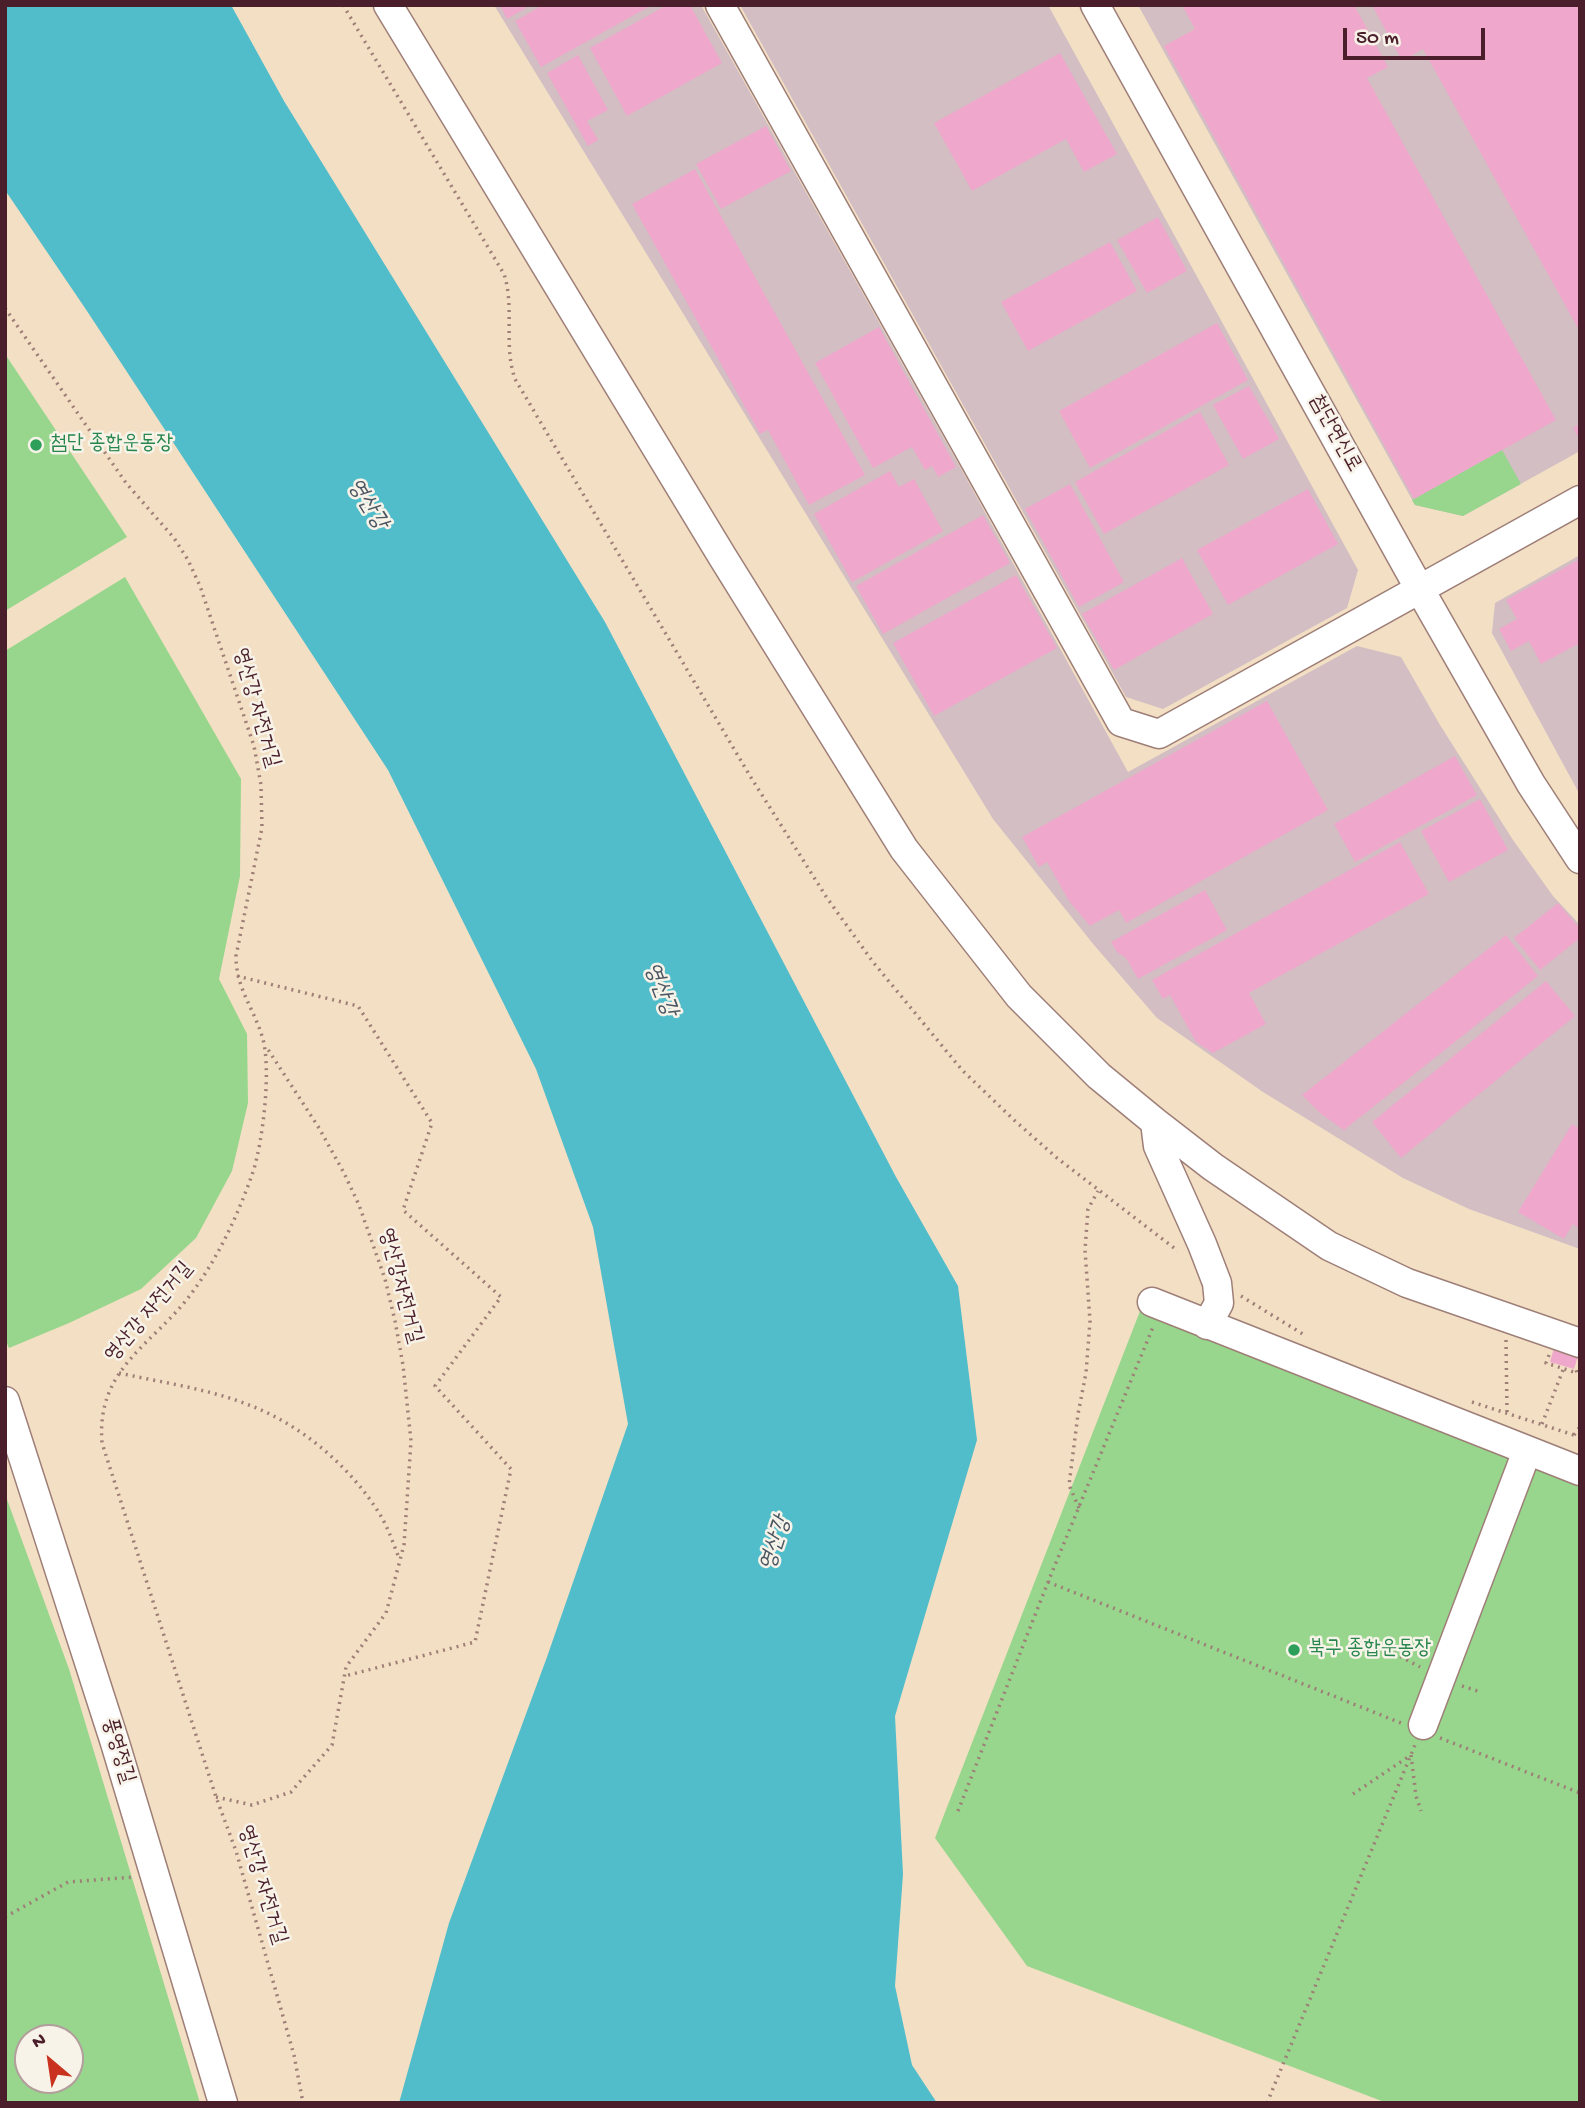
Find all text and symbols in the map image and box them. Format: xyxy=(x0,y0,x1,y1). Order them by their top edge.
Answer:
scale bar xyxy=(1347,14,1489,58)
text: 50 m xyxy=(1356,27,1399,52)
street label: 첨단연신로 xyxy=(1302,391,1366,477)
place label: 첨단 종합운동장 xyxy=(50,432,173,458)
marker: 첨단 종합운동장 xyxy=(28,437,44,453)
water label: 영산강 xyxy=(340,474,392,536)
street label: 영산강 자전거길 xyxy=(226,645,284,771)
water label: 영산강 xyxy=(636,959,682,1021)
street label: 영산강자전거길 xyxy=(372,1226,426,1346)
street label: 영산강 자전거길 xyxy=(101,1258,199,1368)
water label: 영산강 xyxy=(755,1513,799,1575)
place label: 북구 종합운동장 xyxy=(1308,1637,1431,1663)
marker: 북구 종합운동장 xyxy=(1286,1642,1302,1658)
street label: 풍영정길 xyxy=(95,1715,139,1787)
street label: 영산강 자전거길 xyxy=(231,1822,291,1948)
north arrow xyxy=(14,2024,84,2094)
text: N xyxy=(29,2029,51,2055)

